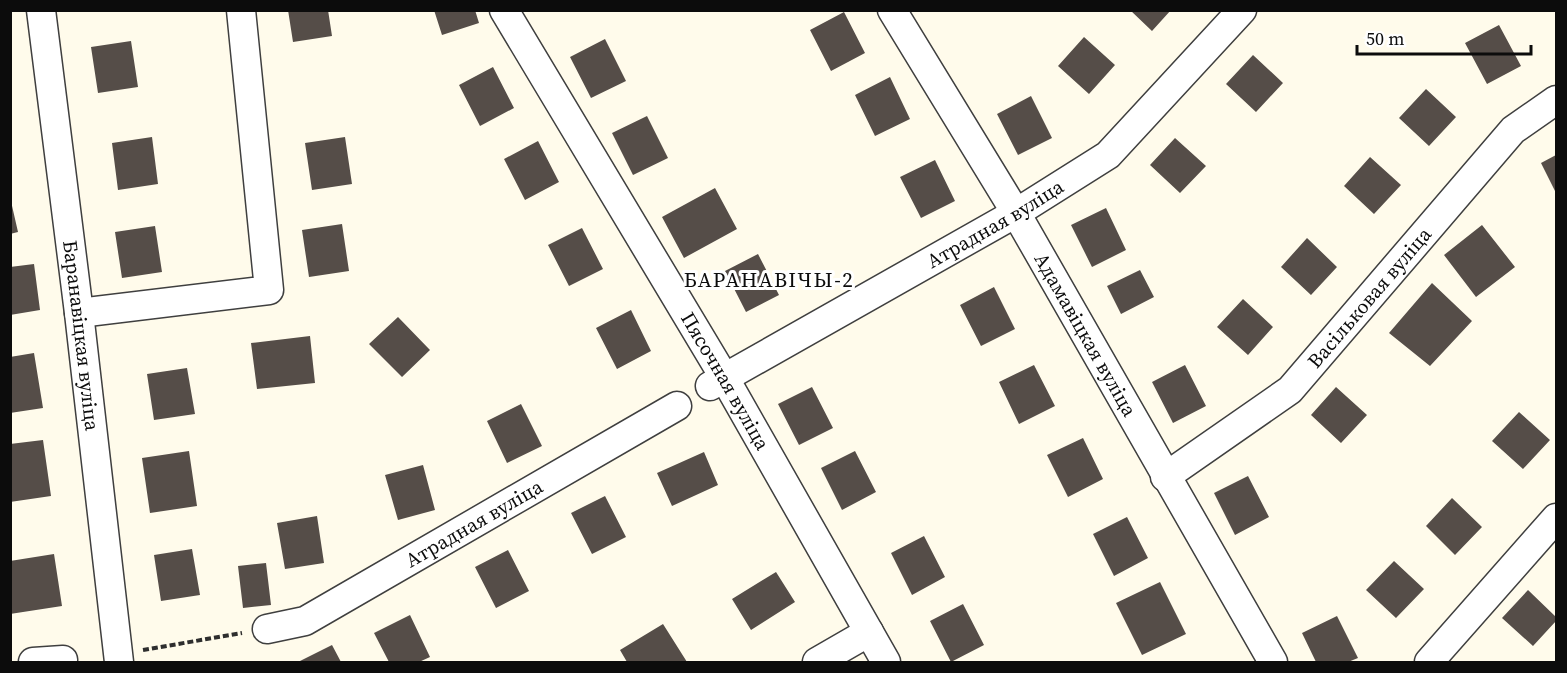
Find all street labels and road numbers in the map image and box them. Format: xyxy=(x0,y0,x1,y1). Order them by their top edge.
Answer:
street label: Атрадная вуліца xyxy=(921,172,1070,275)
street label: Васільковая вуліца xyxy=(1301,221,1438,374)
street label: Баранавіцкая вуліца xyxy=(56,239,106,433)
street label: Адамавіцкая вуліца xyxy=(1028,248,1144,422)
street label: Пясочная вуліца xyxy=(674,307,777,456)
street label: Атрадная вуліца xyxy=(400,472,549,574)

